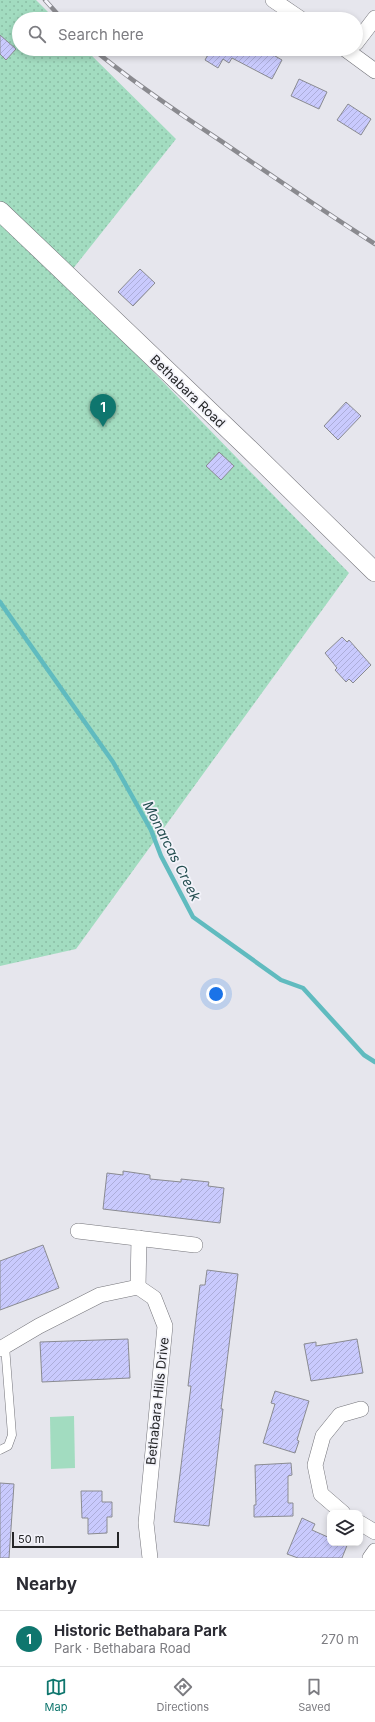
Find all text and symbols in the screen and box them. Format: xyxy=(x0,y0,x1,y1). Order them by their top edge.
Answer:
search box xyxy=(12,12,363,56)
icon: search xyxy=(26,23,48,45)
text: Search here xyxy=(58,25,144,44)
street label: Bethabara Road xyxy=(147,351,229,431)
pin: 1 xyxy=(90,394,116,427)
water label: Monarcas Creek xyxy=(140,798,205,904)
your location xyxy=(206,984,226,1004)
street label: Bethabara Hills Drive xyxy=(142,1336,172,1466)
map controls xyxy=(327,1510,363,1546)
button: layers xyxy=(327,1510,363,1546)
scale bar xyxy=(12,1530,119,1549)
text: 50 m xyxy=(18,1532,44,1546)
text: Nearby xyxy=(16,1574,77,1594)
text: Historic Bethabara Park xyxy=(54,1621,227,1640)
text: 1 xyxy=(26,1631,32,1647)
text: 270 m xyxy=(321,1631,359,1647)
text: Park · Bethabara Road xyxy=(54,1640,191,1656)
tab: Map xyxy=(45,1676,67,1714)
tab: Directions xyxy=(157,1676,209,1714)
tab: Saved xyxy=(298,1676,330,1714)

